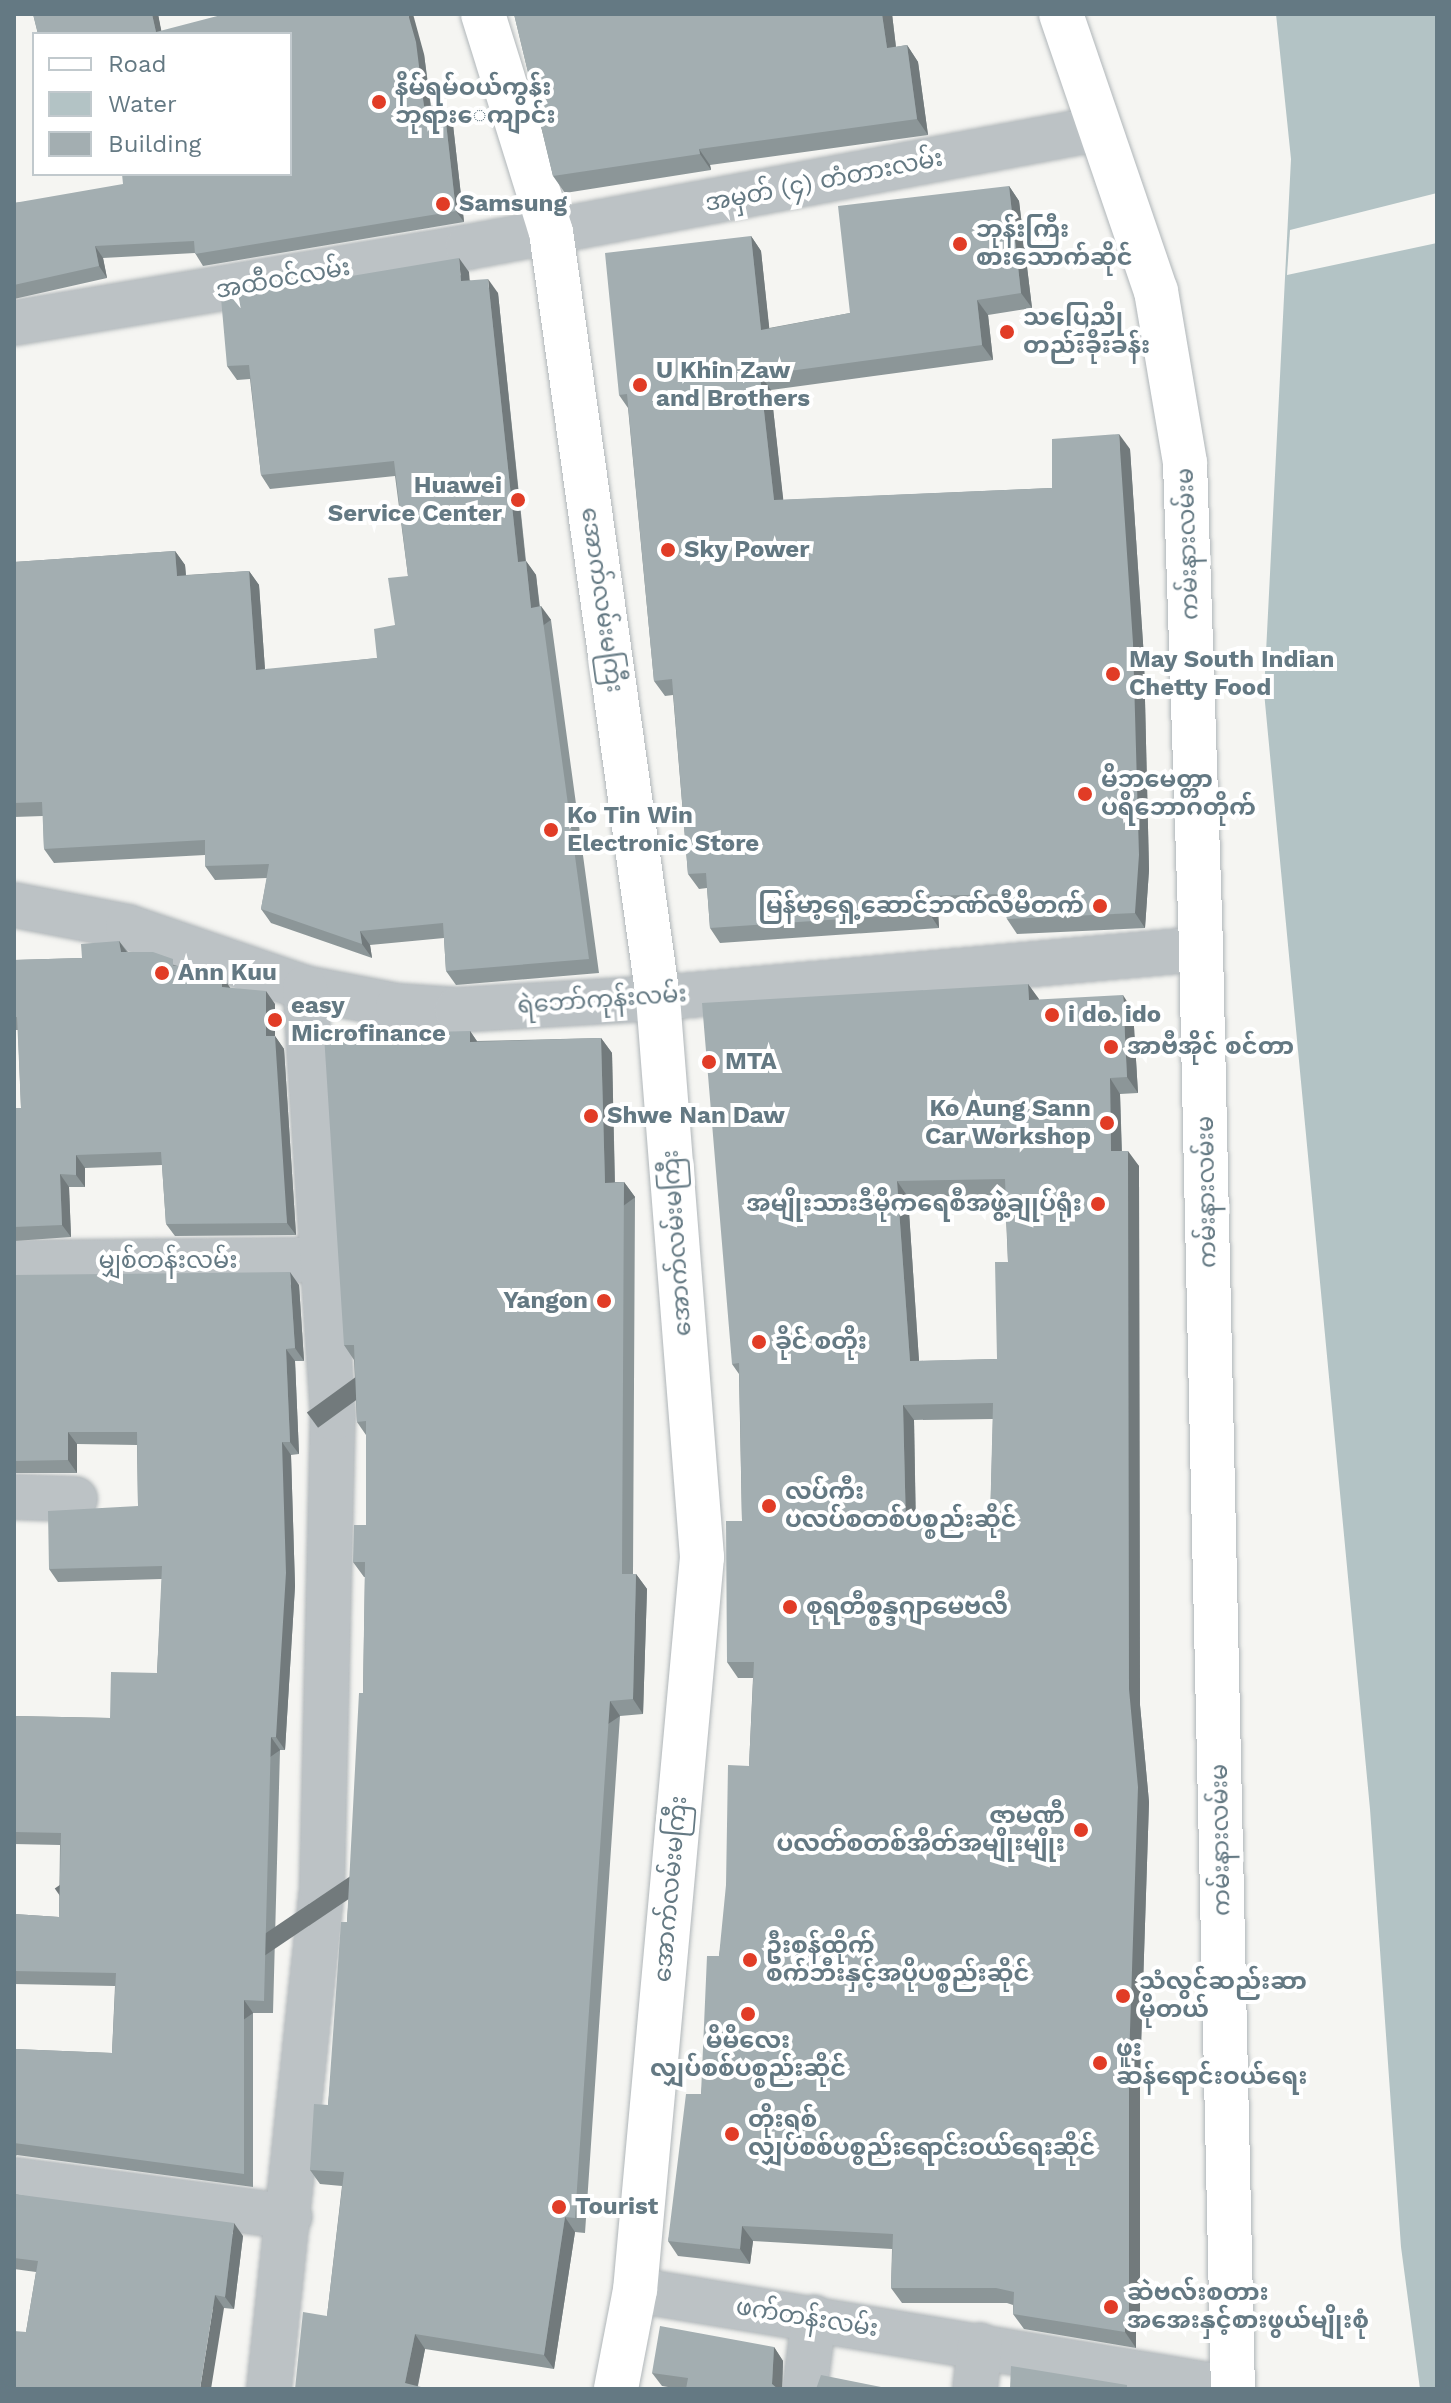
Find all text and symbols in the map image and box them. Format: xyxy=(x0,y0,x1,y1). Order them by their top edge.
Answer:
legend xyxy=(32,32,292,176)
text: Road xyxy=(108,50,167,78)
place label: နိမ်ရမ်ဝယ်ကွန်း ဘုရားေကျာင်း xyxy=(395,74,556,130)
text: Water xyxy=(108,90,177,118)
marker: နိမ်ရမ်ဝယ်ကွန်း ဘုရားေကျာင်း xyxy=(370,93,388,111)
text: Building xyxy=(108,130,201,158)
street label: အမှတ် (၄) တံတားလမ်း xyxy=(703,144,945,218)
place label: Samsung xyxy=(459,190,567,218)
marker: Samsung xyxy=(434,195,452,213)
place label: ဘုန်းကြီး စားသောက်ဆိုင် xyxy=(976,216,1133,272)
marker: ဘုန်းကြီး စားသောက်ဆိုင် xyxy=(951,235,969,253)
street label: အထီဝင်လမ်း xyxy=(214,253,352,305)
place label: သပြေညို တည်းခိုးခန်း xyxy=(1023,304,1150,360)
marker: သပြေညို တည်းခိုးခန်း xyxy=(998,323,1016,341)
place label: U Khin Zaw and Brothers xyxy=(656,357,810,413)
marker: U Khin Zaw and Brothers xyxy=(631,376,649,394)
street label: ကမ်းနားလမ်းမ xyxy=(1171,467,1205,621)
place label: Huawei Service Center xyxy=(328,472,502,528)
marker: Huawei Service Center xyxy=(509,491,527,509)
street label: အောက်လမ်းမကြီး xyxy=(575,505,629,695)
place label: Sky Power xyxy=(684,536,810,564)
marker: Sky Power xyxy=(659,541,677,559)
place label: May South Indian Chetty Food xyxy=(1129,646,1335,702)
marker: May South Indian Chetty Food xyxy=(1104,665,1122,683)
place label: မိဘမေတ္တာ ပရိဘောဂတိုက် xyxy=(1101,766,1256,822)
marker: မိဘမေတ္တာ ပရိဘောဂတိုက် xyxy=(1076,785,1094,803)
place label: Ko Tin Win Electronic Store xyxy=(567,802,759,858)
marker: Ko Tin Win Electronic Store xyxy=(542,821,560,839)
place label: မြန်မာ့ရှေ့ဆောင်ဘဏ်လီမိတက် xyxy=(758,892,1084,920)
marker: မြန်မာ့ရှေ့ဆောင်ဘဏ်လီမိတက် xyxy=(1091,897,1109,915)
place label: Ann Kuu xyxy=(178,959,277,987)
marker: Ann Kuu xyxy=(153,964,171,982)
street label: ရဲဘော်ကုန်းလမ်း xyxy=(516,980,688,1020)
place label: easy Microfinance xyxy=(291,992,446,1048)
place label: i do. ido xyxy=(1068,1001,1161,1029)
marker: i do. ido xyxy=(1043,1006,1061,1024)
marker: easy Microfinance xyxy=(266,1011,284,1029)
place label: အာဗီအိုင် စင်တာ xyxy=(1127,1033,1294,1061)
marker: အာဗီအိုင် စင်တာ xyxy=(1102,1038,1120,1056)
place label: MTA xyxy=(725,1048,777,1076)
marker: MTA xyxy=(700,1053,718,1071)
place label: Ko Aung Sann Car Workshop xyxy=(924,1095,1091,1151)
place label: Shwe Nan Daw xyxy=(607,1102,785,1130)
marker: Shwe Nan Daw xyxy=(582,1107,600,1125)
marker: Ko Aung Sann Car Workshop xyxy=(1098,1114,1116,1132)
street label: ကမ်းနားလမ်းမ xyxy=(1191,1116,1223,1268)
street label: အောက်လမ်းမကြီး xyxy=(656,1149,698,1337)
place label: အမျိုးသားဒီမိုကရေစီအဖွဲ့ချုပ်ရုံး xyxy=(746,1190,1082,1218)
marker: အမျိုးသားဒီမိုကရေစီအဖွဲ့ချုပ်ရုံး xyxy=(1089,1195,1107,1213)
street label: မျှစ်တန်းလမ်း xyxy=(98,1247,238,1275)
place label: Yangon xyxy=(503,1287,588,1315)
marker: Yangon xyxy=(595,1292,613,1310)
place label: ခိုင် စတိုး xyxy=(775,1328,867,1356)
marker: ခိုင် စတိုး xyxy=(750,1333,768,1351)
place label: လပ်ကီး ပလပ်စတစ်ပစ္စည်းဆိုင် xyxy=(785,1478,1017,1534)
marker: လပ်ကီး ပလပ်စတစ်ပစ္စည်းဆိုင် xyxy=(760,1497,778,1515)
place label: စုရတီစ္စန္ဒဂျာမေဗလီ xyxy=(806,1593,1008,1621)
marker: စုရတီစ္စန္ဒဂျာမေဗလီ xyxy=(781,1598,799,1616)
street label: ကမ်းနားလမ်းမ xyxy=(1205,1764,1237,1916)
street label: အောက်လမ်းမကြီး xyxy=(649,1795,693,1983)
place label: ဇာမဏီ ပလတ်စတစ်အိတ်အမျိုးမျိုး xyxy=(777,1802,1065,1858)
marker: ဇာမဏီ ပလတ်စတစ်အိတ်အမျိုးမျိုး xyxy=(1072,1821,1090,1839)
place label: ဦးစွန်ထိုက် စက်ဘီးနှင့်အပိုပစ္စည်းဆိုင် xyxy=(766,1932,1029,1988)
marker: ဦးစွန်ထိုက် စက်ဘီးနှင့်အပိုပစ္စည်းဆိုင် xyxy=(741,1951,759,1969)
place label: သံလွင်ဆည်းဆာ မိုတယ် xyxy=(1139,1968,1307,2024)
marker: သံလွင်ဆည်းဆာ မိုတယ် xyxy=(1114,1987,1132,2005)
marker: မိမိလေး လျှပ်စစ်ပစ္စည်းဆိုင် xyxy=(739,2005,757,2023)
place label: မိမိလေး လျှပ်စစ်ပစ္စည်းဆိုင် xyxy=(650,2027,846,2083)
place label: ဖူး ဆန်ရောင်းဝယ်ရေး xyxy=(1116,2035,1307,2091)
marker: ဖူး ဆန်ရောင်းဝယ်ရေး xyxy=(1091,2054,1109,2072)
place label: တိုးရစ် လျှပ်စစ်ပစွည်းရောင်းဝယ်ရေးဆိုင် xyxy=(748,2106,1095,2162)
marker: တိုးရစ် လျှပ်စစ်ပစွည်းရောင်းဝယ်ရေးဆိုင် xyxy=(723,2125,741,2143)
place label: Tourist xyxy=(575,2193,658,2221)
marker: Tourist xyxy=(550,2198,568,2216)
place label: ဆဲဗလ်းစတား အအေးနှင့်စားဖွယ်မျိုးစုံ xyxy=(1127,2279,1369,2335)
street label: ဖက်တန်းလမ်း xyxy=(734,2293,880,2343)
marker: ဆဲဗလ်းစတား အအေးနှင့်စားဖွယ်မျိုးစုံ xyxy=(1102,2298,1120,2316)

